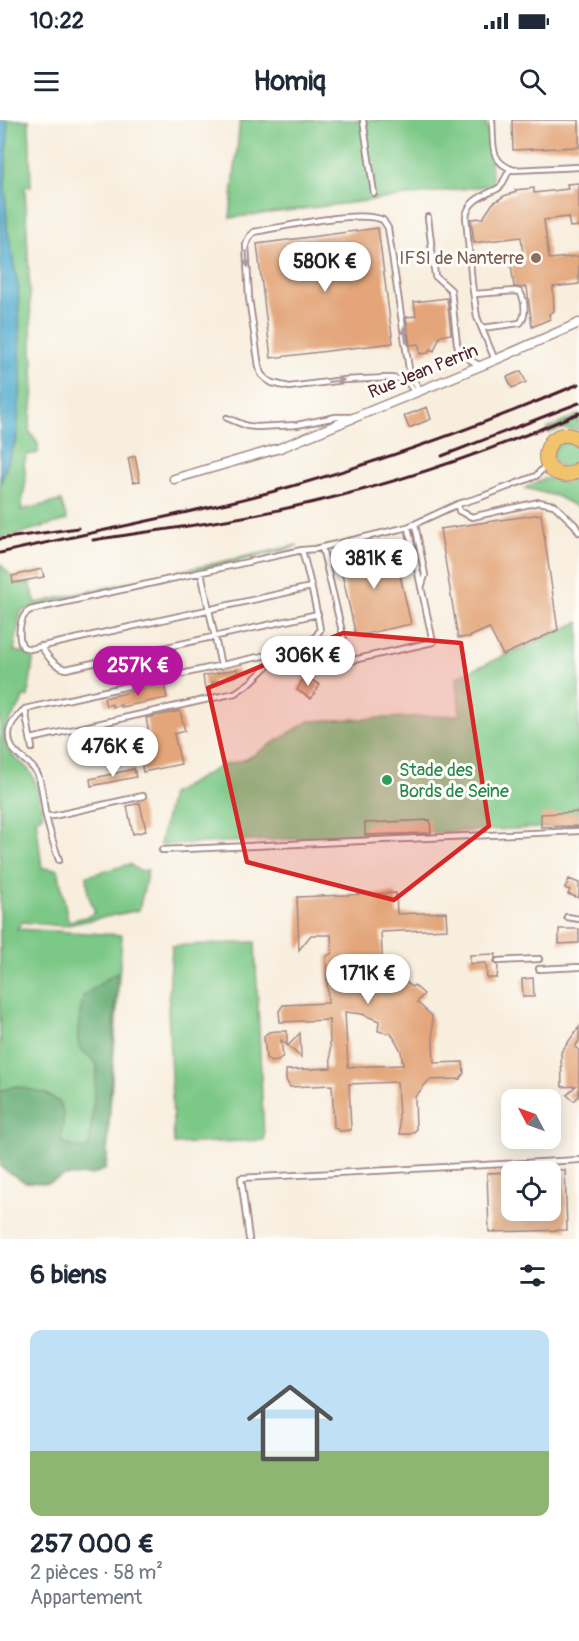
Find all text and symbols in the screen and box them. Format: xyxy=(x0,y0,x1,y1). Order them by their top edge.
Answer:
text: 10:22 xyxy=(30,7,84,35)
icon: menu xyxy=(30,65,63,98)
text: Homiq xyxy=(253,65,326,98)
icon: search xyxy=(516,65,549,98)
pin: 580K € xyxy=(276,242,374,293)
place label: IFSI de Nanterre xyxy=(399,247,524,270)
text: 580K € xyxy=(293,249,357,274)
one-way arrow xyxy=(242,250,251,269)
marker: IFSI de Nanterre xyxy=(529,251,543,265)
one-way arrow xyxy=(400,325,409,344)
street label: Rue Jean Perrin xyxy=(365,339,482,404)
one-way arrow xyxy=(326,377,345,386)
pin: 381K € xyxy=(325,539,423,590)
text: 381K € xyxy=(345,546,403,571)
pin: 306K € xyxy=(259,636,357,687)
text: 306K € xyxy=(275,643,341,668)
pin: 257K € xyxy=(89,646,187,697)
text: 257K € xyxy=(107,653,169,678)
pin: 476K € xyxy=(64,727,162,778)
text: 476K € xyxy=(81,734,145,759)
place label: Stade des Bords de Seine xyxy=(399,759,509,803)
marker: Stade des Bords de Seine xyxy=(380,773,394,787)
pin: 171K € xyxy=(319,954,417,1005)
text: 171K € xyxy=(340,961,396,986)
north arrow xyxy=(501,1089,561,1149)
map controls xyxy=(501,1089,561,1221)
button: locate xyxy=(501,1161,561,1221)
text: 6 biens xyxy=(30,1259,106,1291)
icon: filters xyxy=(516,1259,549,1292)
icon: home xyxy=(236,1369,344,1477)
text: 257 000 € xyxy=(30,1528,154,1560)
text: 2 pièces · 58 m² xyxy=(30,1560,163,1585)
text: Appartement xyxy=(30,1585,142,1610)

